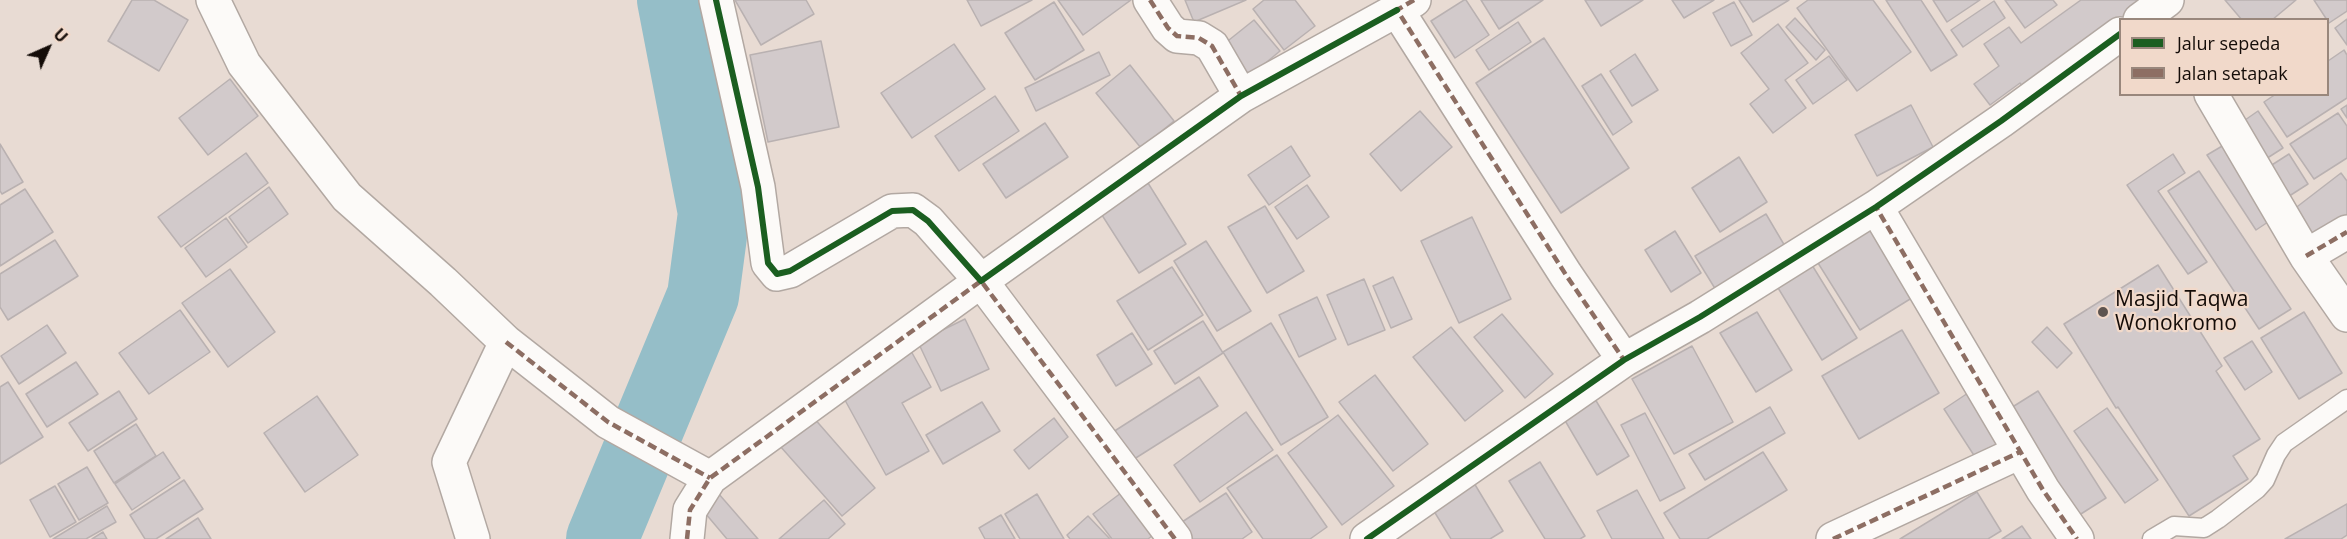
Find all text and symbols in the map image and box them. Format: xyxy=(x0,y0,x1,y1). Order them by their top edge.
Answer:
north arrow xyxy=(18,18,78,78)
legend xyxy=(2119,18,2329,96)
text: U xyxy=(49,23,73,47)
text: Jalur sepeda xyxy=(2177,31,2280,55)
text: Jalan setapak xyxy=(2177,61,2288,85)
place label: Masjid Taqwa Wonokromo xyxy=(2115,287,2248,337)
marker: Masjid Taqwa Wonokromo xyxy=(2096,305,2110,319)

